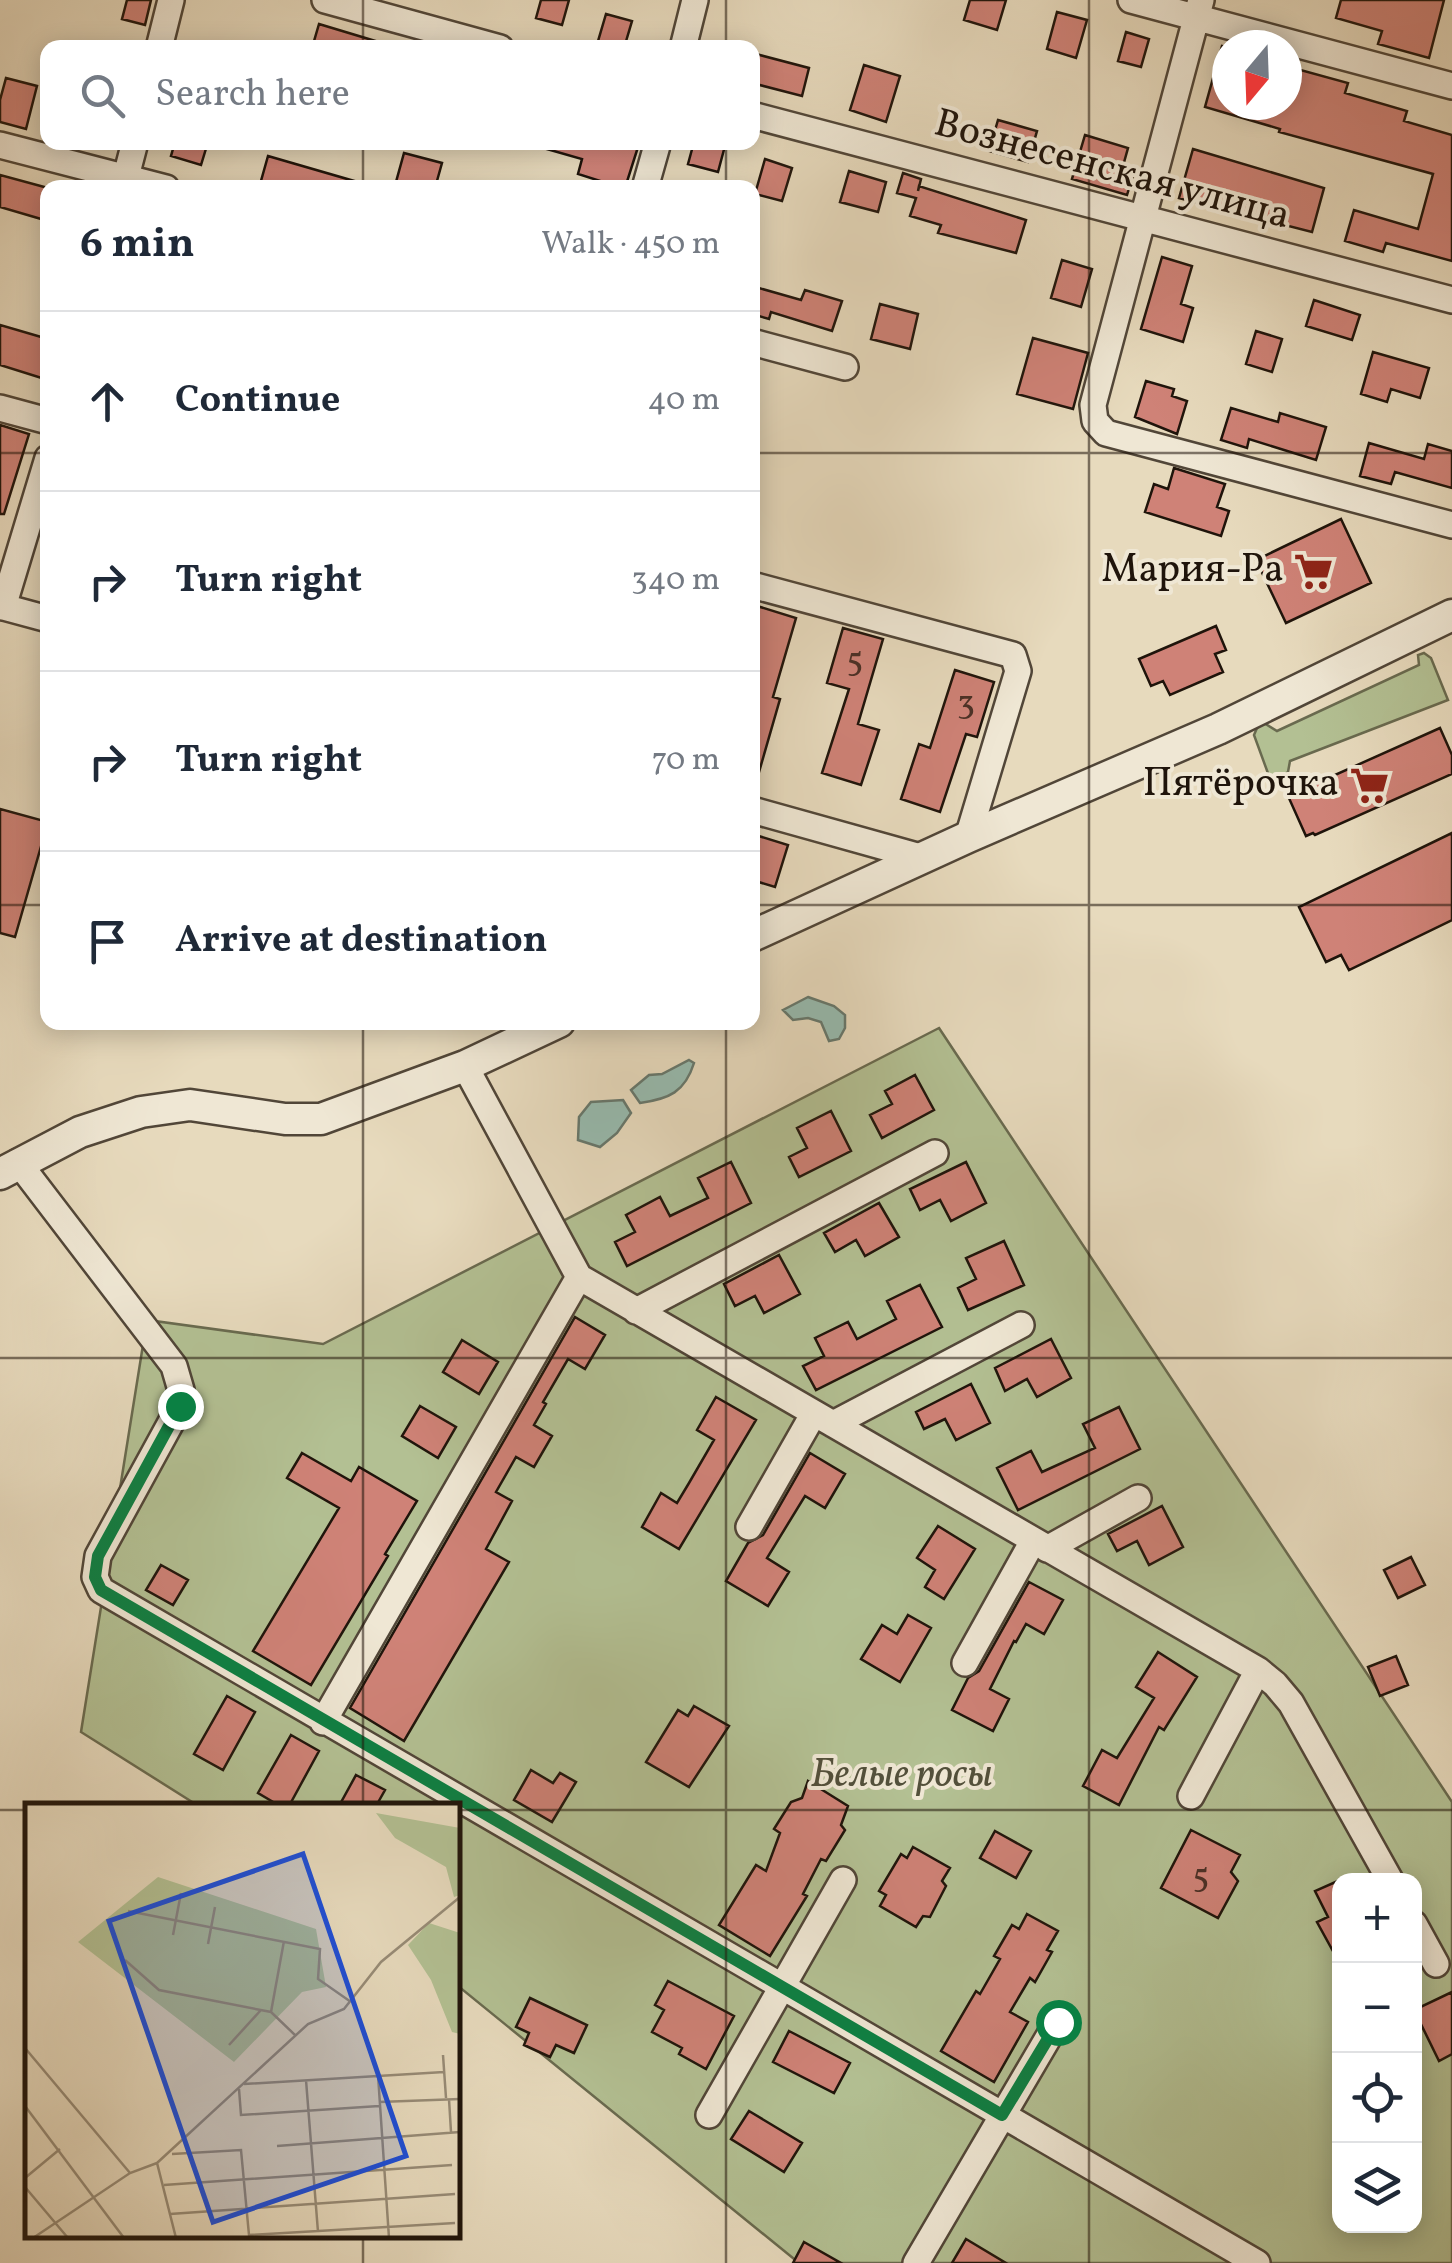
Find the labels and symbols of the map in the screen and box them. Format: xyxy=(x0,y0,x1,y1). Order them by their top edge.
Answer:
north arrow xyxy=(1212,30,1302,120)
street label: Вознесенская улица xyxy=(928,97,1296,245)
place label: Мария-Ра xyxy=(1101,543,1284,599)
supermarket icon: Мария-Ра xyxy=(1293,550,1335,592)
house number: 5 xyxy=(847,637,863,685)
house number: 3 xyxy=(957,680,975,728)
place label: Пятёрочка xyxy=(1143,757,1339,813)
supermarket icon: Пятёрочка xyxy=(1348,764,1390,806)
route end xyxy=(158,1384,204,1430)
park label: Белые росы xyxy=(811,1748,993,1804)
inset map xyxy=(25,1803,460,2238)
house number: 5 xyxy=(1193,1853,1209,1901)
route start xyxy=(1036,2000,1082,2046)

